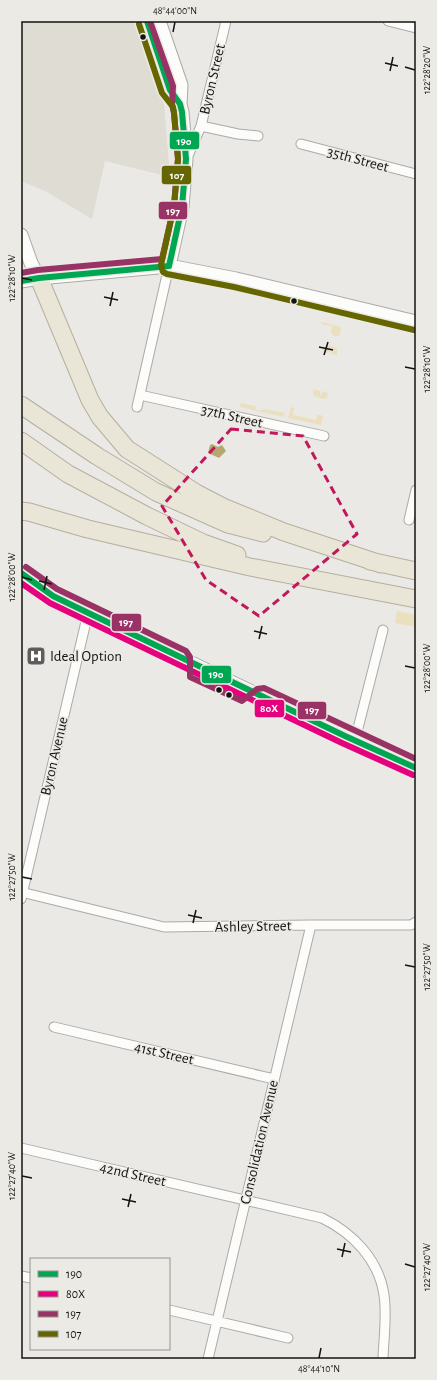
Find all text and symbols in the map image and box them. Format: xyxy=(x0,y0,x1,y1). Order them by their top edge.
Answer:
text: 48°44'00"N xyxy=(153,6,197,16)
unlabelled marker xyxy=(138,32,148,42)
street label: Byron Street xyxy=(197,42,228,116)
text: 122°28'20"W xyxy=(422,46,432,94)
line badge: 190 xyxy=(169,131,200,150)
text: 190 xyxy=(176,136,192,147)
street label: 35th Street xyxy=(326,144,390,175)
line badge: 107 xyxy=(161,165,192,185)
text: 107 xyxy=(170,170,184,181)
line badge: 197 xyxy=(158,201,188,220)
text: 197 xyxy=(166,206,180,217)
text: 122°28'10"W xyxy=(7,254,17,302)
unlabelled marker xyxy=(289,296,299,306)
text: 122°28'10"W xyxy=(422,345,432,393)
street label: 37th Street xyxy=(200,402,264,431)
text: 122°28'00"W xyxy=(7,553,17,601)
line badge: 197 xyxy=(111,613,142,632)
text: 197 xyxy=(119,617,133,628)
text: 122°28'00"W xyxy=(422,644,432,692)
hospital icon: Ideal Option xyxy=(25,645,47,667)
place label: Ideal Option xyxy=(50,649,122,664)
line badge: 190 xyxy=(201,665,232,684)
text: 190 xyxy=(208,669,224,680)
unlabelled marker xyxy=(214,685,224,695)
unlabelled marker xyxy=(224,690,234,700)
line badge: 80X xyxy=(254,699,285,718)
line badge: 197 xyxy=(297,701,327,720)
text: 80X xyxy=(260,703,278,714)
text: 197 xyxy=(305,705,319,716)
street label: Byron Avenue xyxy=(38,715,71,797)
text: 122°27'50"W xyxy=(7,853,17,901)
street label: Ashley Street xyxy=(214,918,292,935)
text: 122°27'50"W xyxy=(422,943,432,991)
street label: 41st Street xyxy=(133,1039,195,1068)
street label: Consolidation Avenue xyxy=(238,1078,281,1206)
text: 122°27'40"W xyxy=(7,1152,17,1200)
street label: 42nd Street xyxy=(98,1160,168,1189)
text: 122°27'40"W xyxy=(422,1243,432,1291)
legend xyxy=(30,1258,170,1350)
text: 190 xyxy=(66,1268,82,1280)
text: 80X xyxy=(66,1288,85,1300)
text: 197 xyxy=(66,1308,81,1320)
text: 107 xyxy=(66,1328,81,1340)
text: 48°44'10"N xyxy=(298,1364,340,1374)

